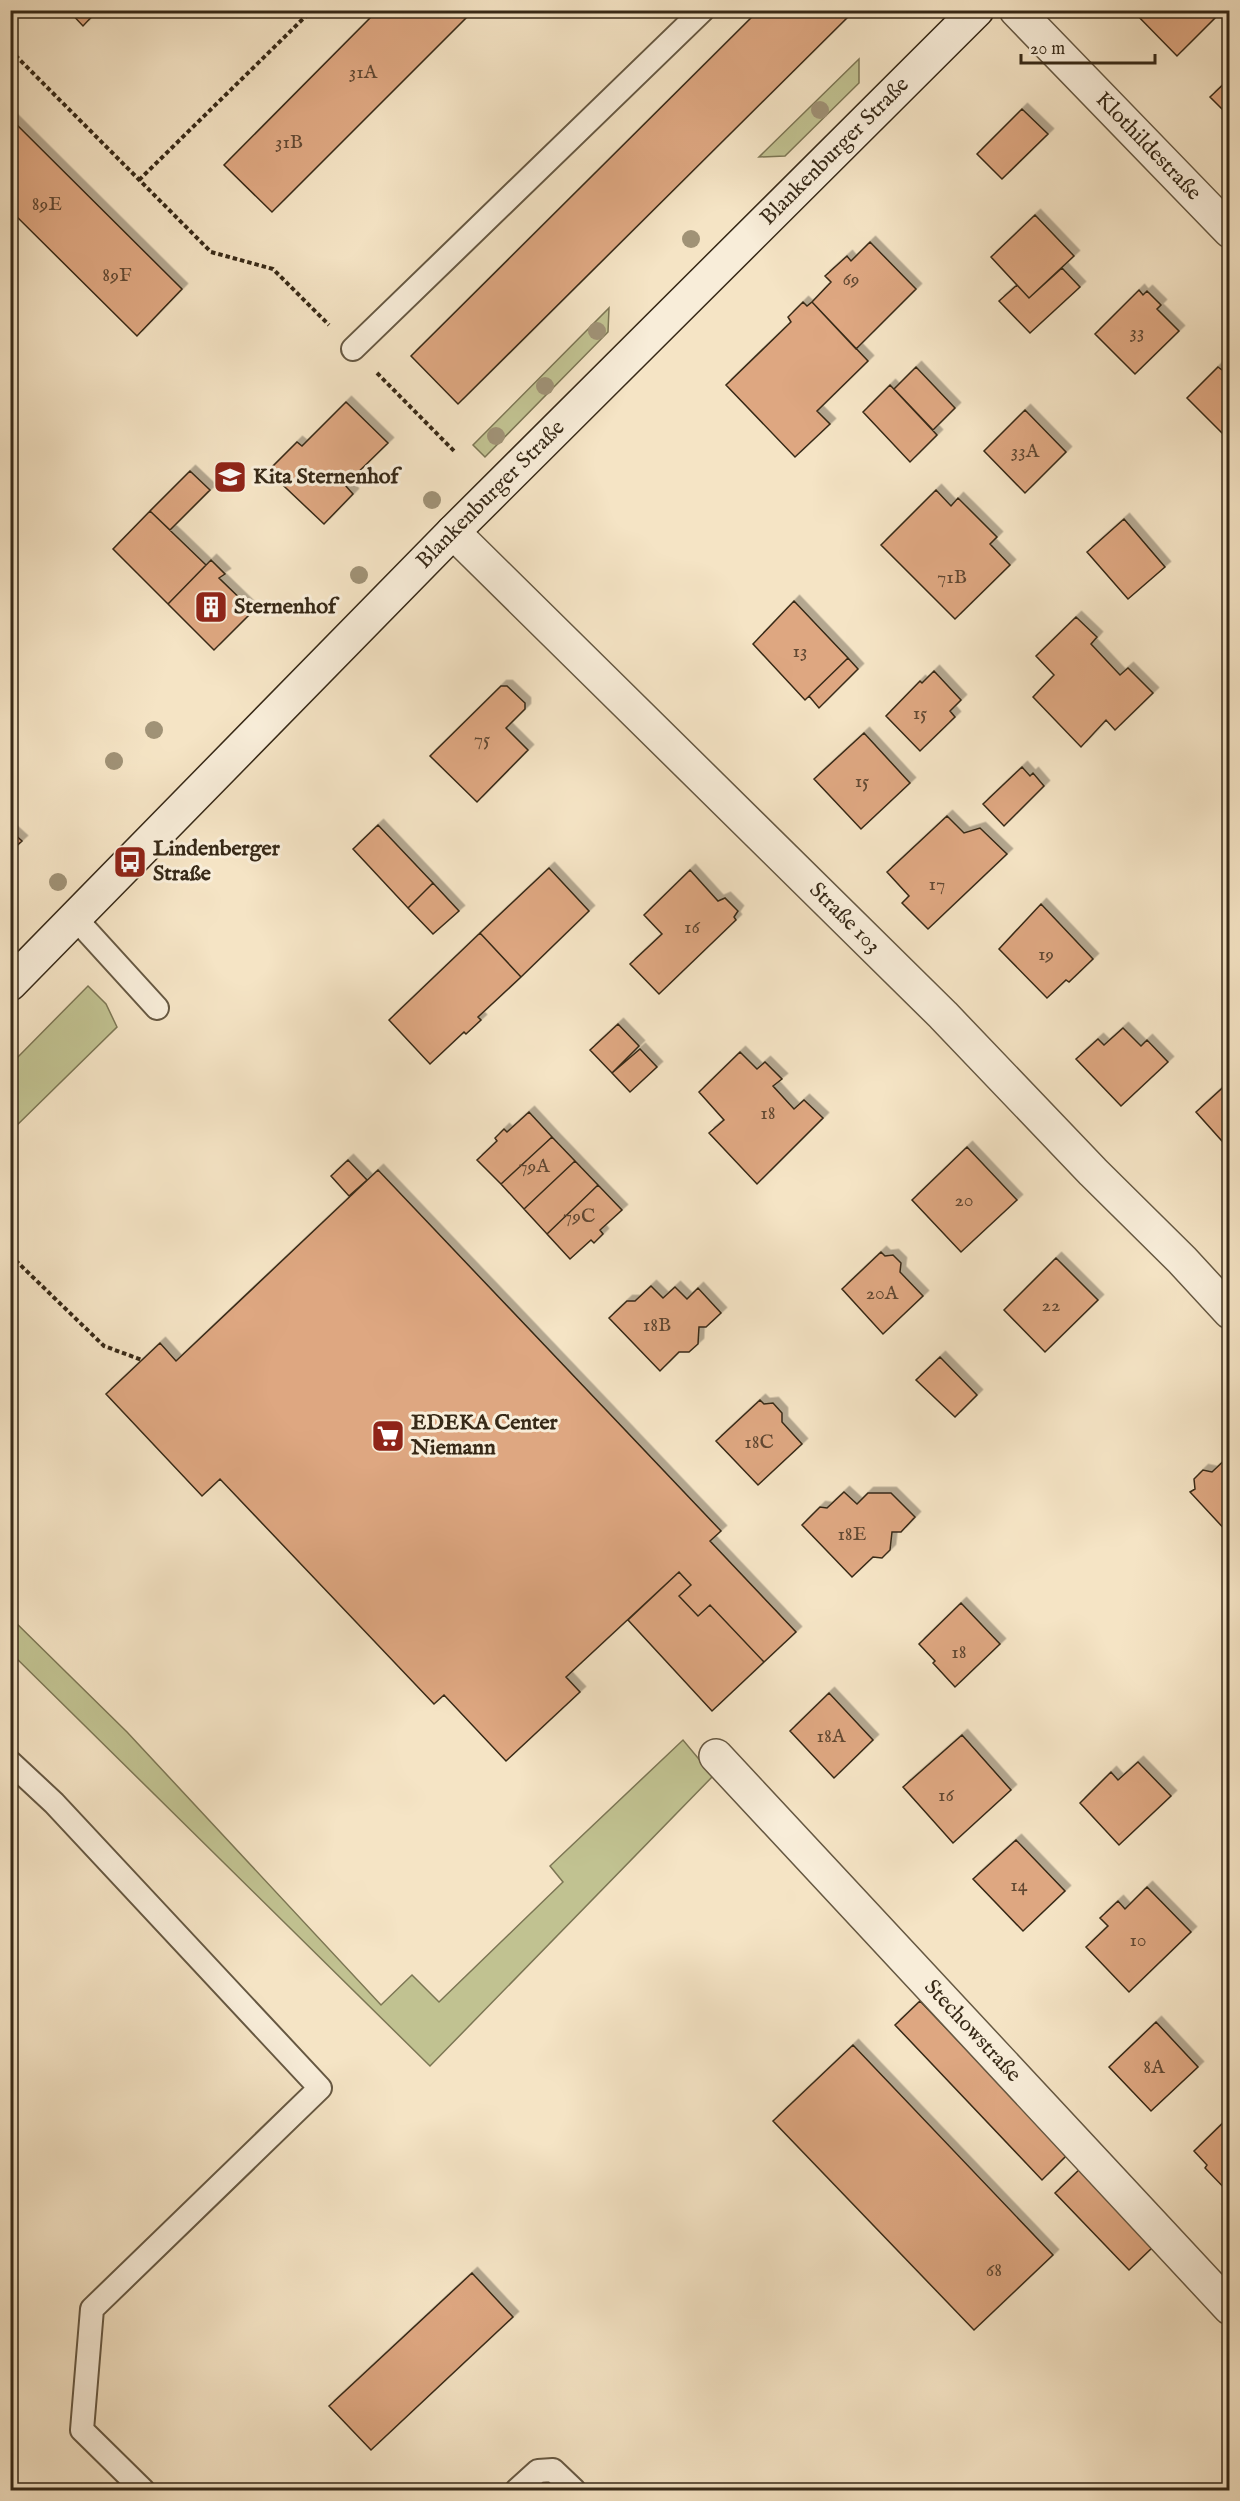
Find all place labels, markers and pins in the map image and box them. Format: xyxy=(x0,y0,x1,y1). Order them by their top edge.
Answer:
school or university icon: Kita Sternenhof xyxy=(212,459,248,495)
place label: Kita Sternenhof xyxy=(253,463,403,491)
building icon: Sternenhof xyxy=(193,589,229,625)
place label: Sternenhof xyxy=(234,593,340,621)
place label: Lindenberger Straße xyxy=(153,835,281,888)
bus stop icon: Lindenberger Straße xyxy=(112,844,148,880)
place label: EDEKA Center Niemann xyxy=(410,1409,559,1462)
supermarket icon: EDEKA Center Niemann xyxy=(370,1418,406,1454)

